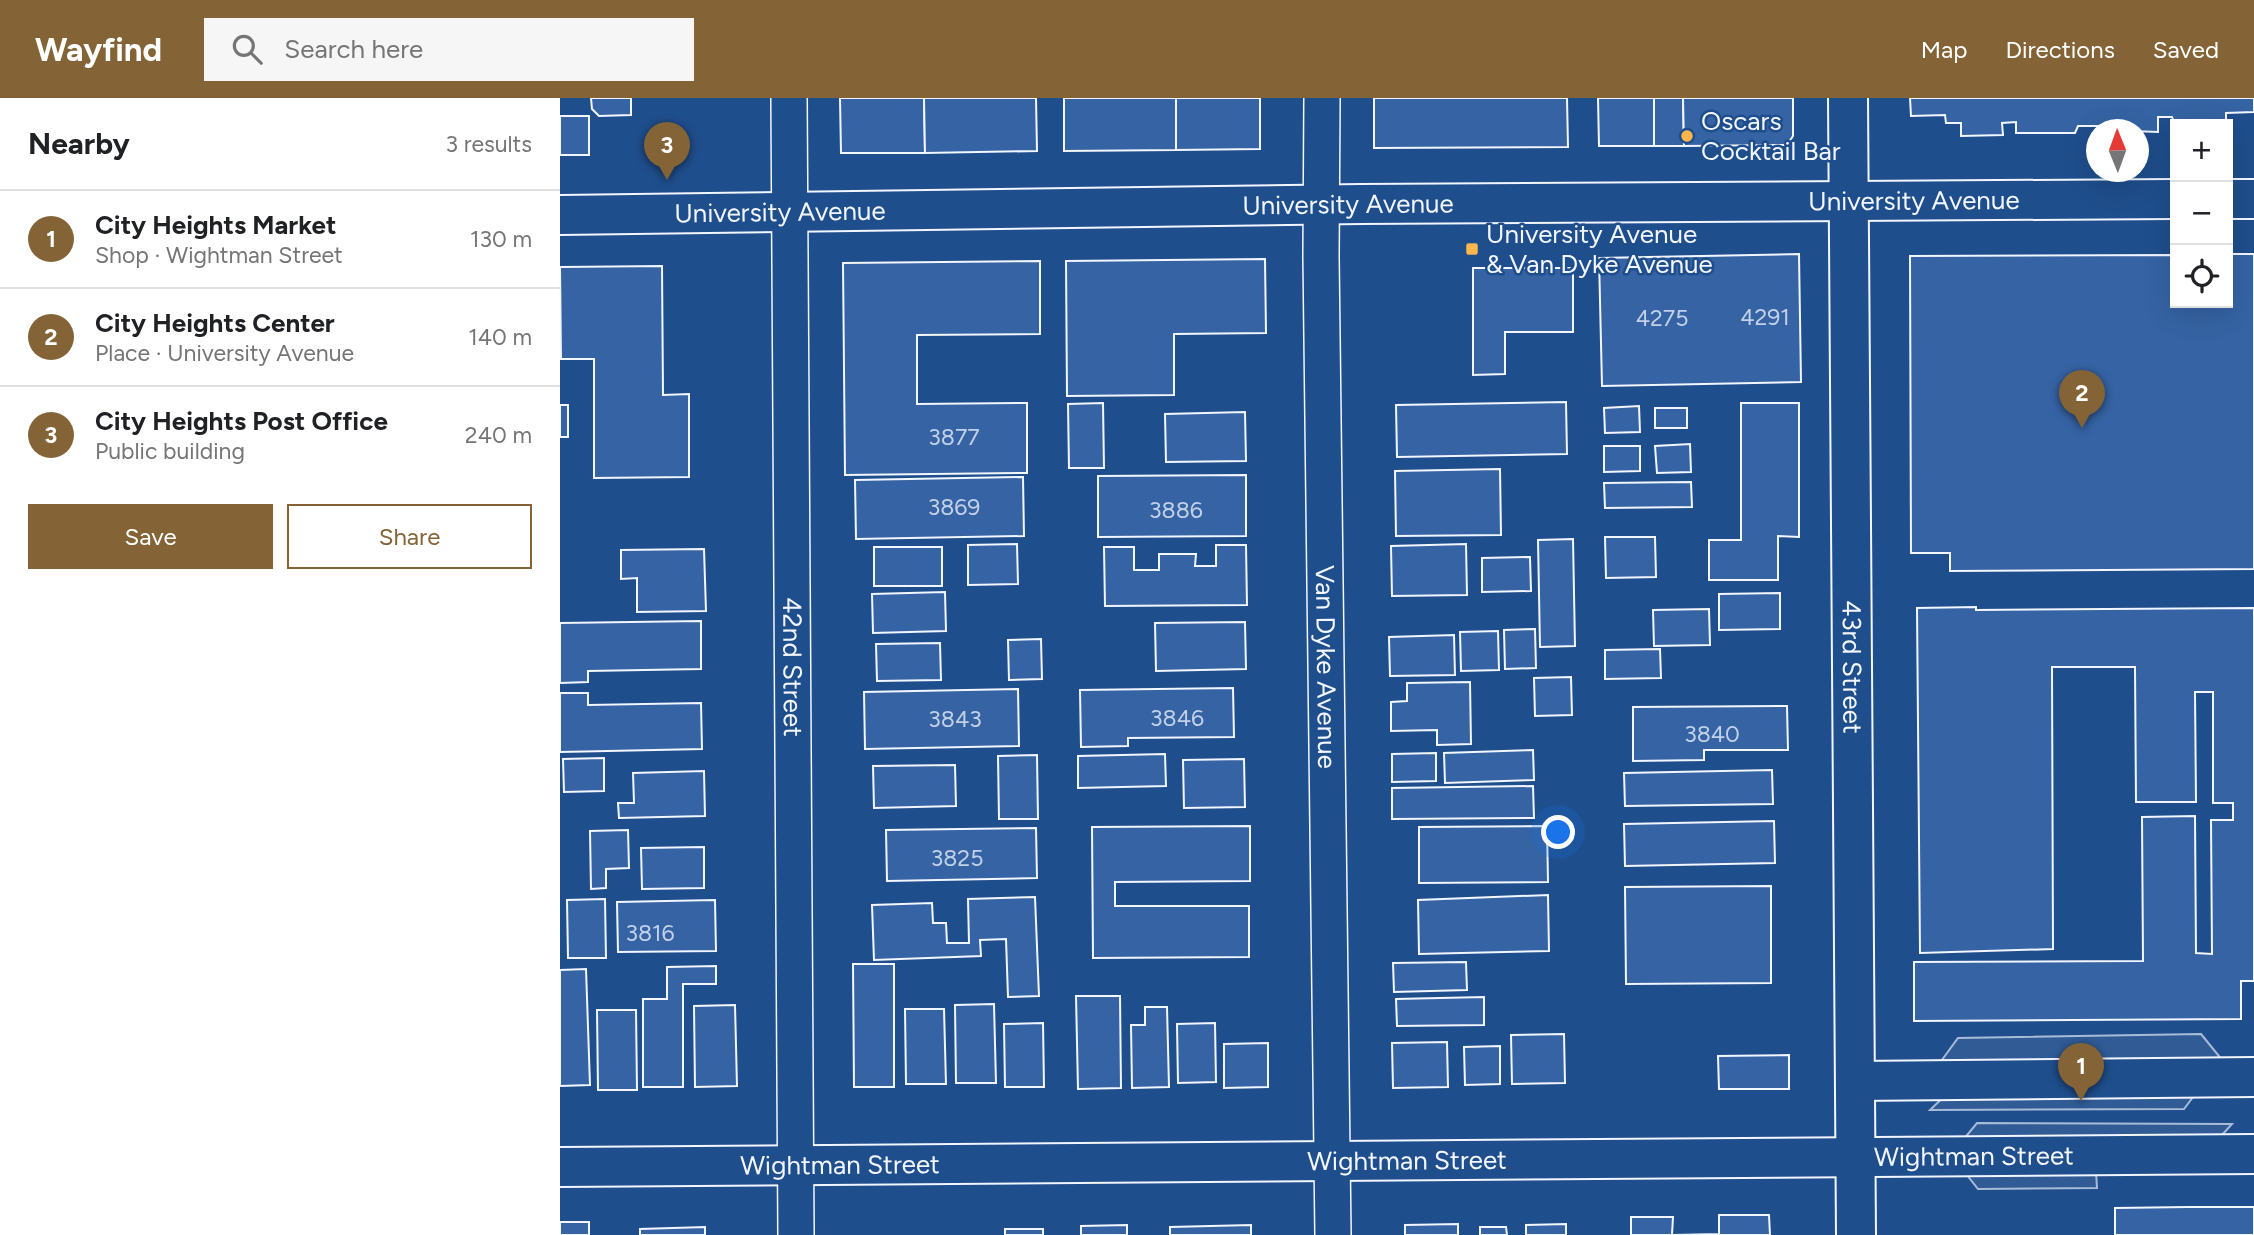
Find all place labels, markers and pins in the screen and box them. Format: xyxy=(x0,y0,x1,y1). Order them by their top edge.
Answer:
place label: Oscars Cocktail Bar xyxy=(1701,105,1841,167)
pin: 3 xyxy=(644,122,690,180)
marker: Oscars Cocktail Bar xyxy=(1679,128,1695,144)
place label: University Avenue & Van Dyke Avenue xyxy=(1486,218,1713,280)
marker: University Avenue & Van Dyke Avenue xyxy=(1464,241,1480,257)
pin: 2 xyxy=(2059,370,2105,428)
pin: 1 xyxy=(2058,1043,2104,1101)

